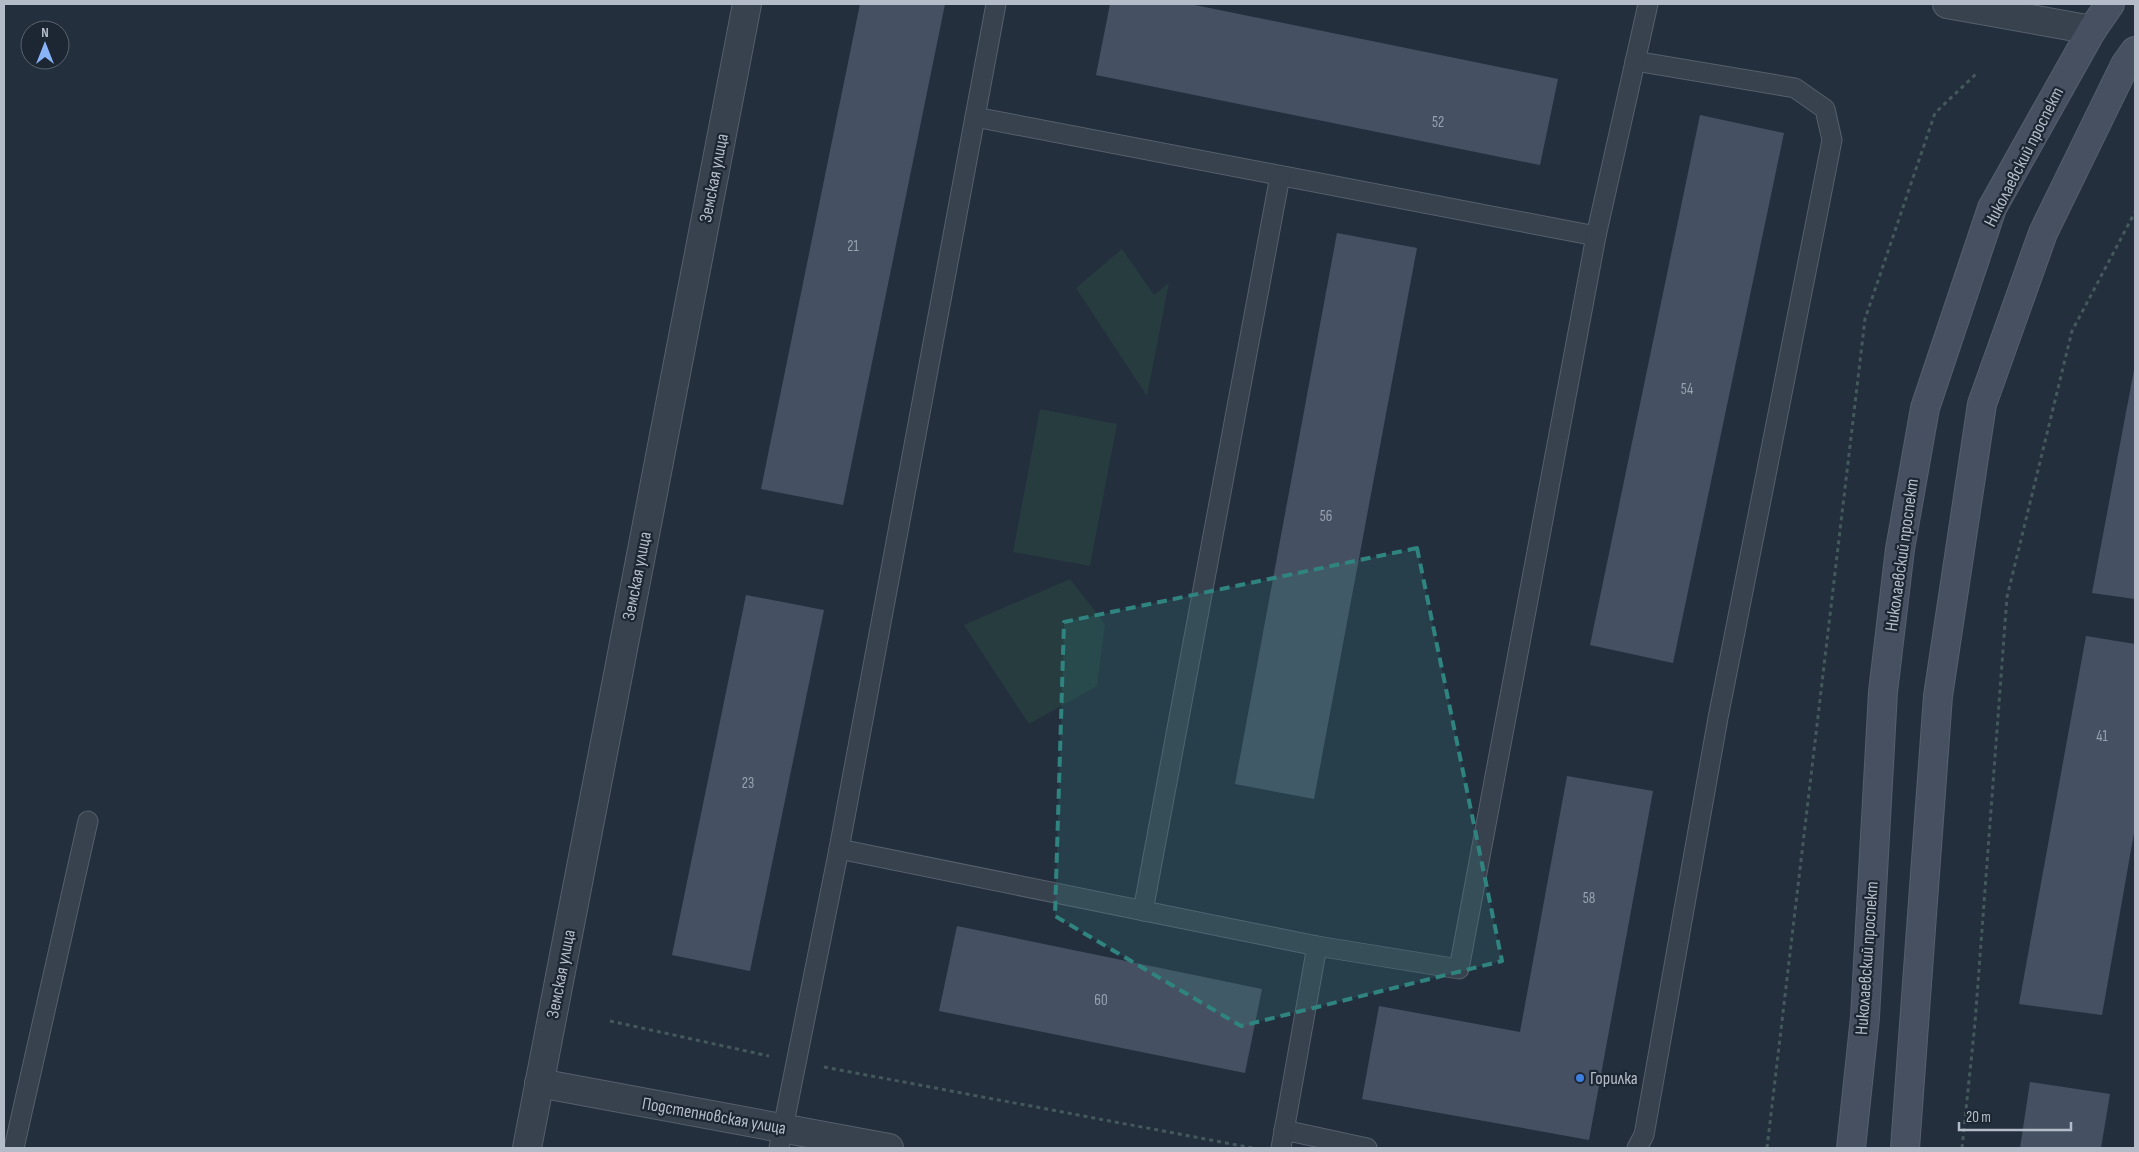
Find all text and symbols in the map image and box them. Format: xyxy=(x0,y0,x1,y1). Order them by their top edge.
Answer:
north arrow xyxy=(20,20,70,70)
text: N xyxy=(41,24,49,41)
street label: Николаевский проспект xyxy=(1980,84,2068,230)
house number: 52 xyxy=(1432,113,1444,132)
street label: Земская улица xyxy=(695,132,733,224)
house number: 21 xyxy=(847,237,859,256)
house number: 54 xyxy=(1681,380,1693,399)
street label: Николаевский проспект xyxy=(1881,477,1923,633)
house number: 56 xyxy=(1320,507,1332,526)
street label: Земская улица xyxy=(618,530,656,622)
house number: 41 xyxy=(2096,727,2109,746)
house number: 23 xyxy=(742,774,754,793)
street label: Николаевский проспект xyxy=(1851,880,1883,1036)
house number: 58 xyxy=(1583,889,1595,908)
street label: Земская улица xyxy=(542,928,580,1020)
house number: 60 xyxy=(1094,991,1108,1010)
place label: Горилка xyxy=(1590,1068,1638,1089)
marker: Горилка xyxy=(1574,1072,1586,1084)
street label: Подстепновская улица xyxy=(640,1093,788,1139)
scale bar xyxy=(1959,1100,2072,1132)
text: 20 m xyxy=(1966,1108,1991,1127)

